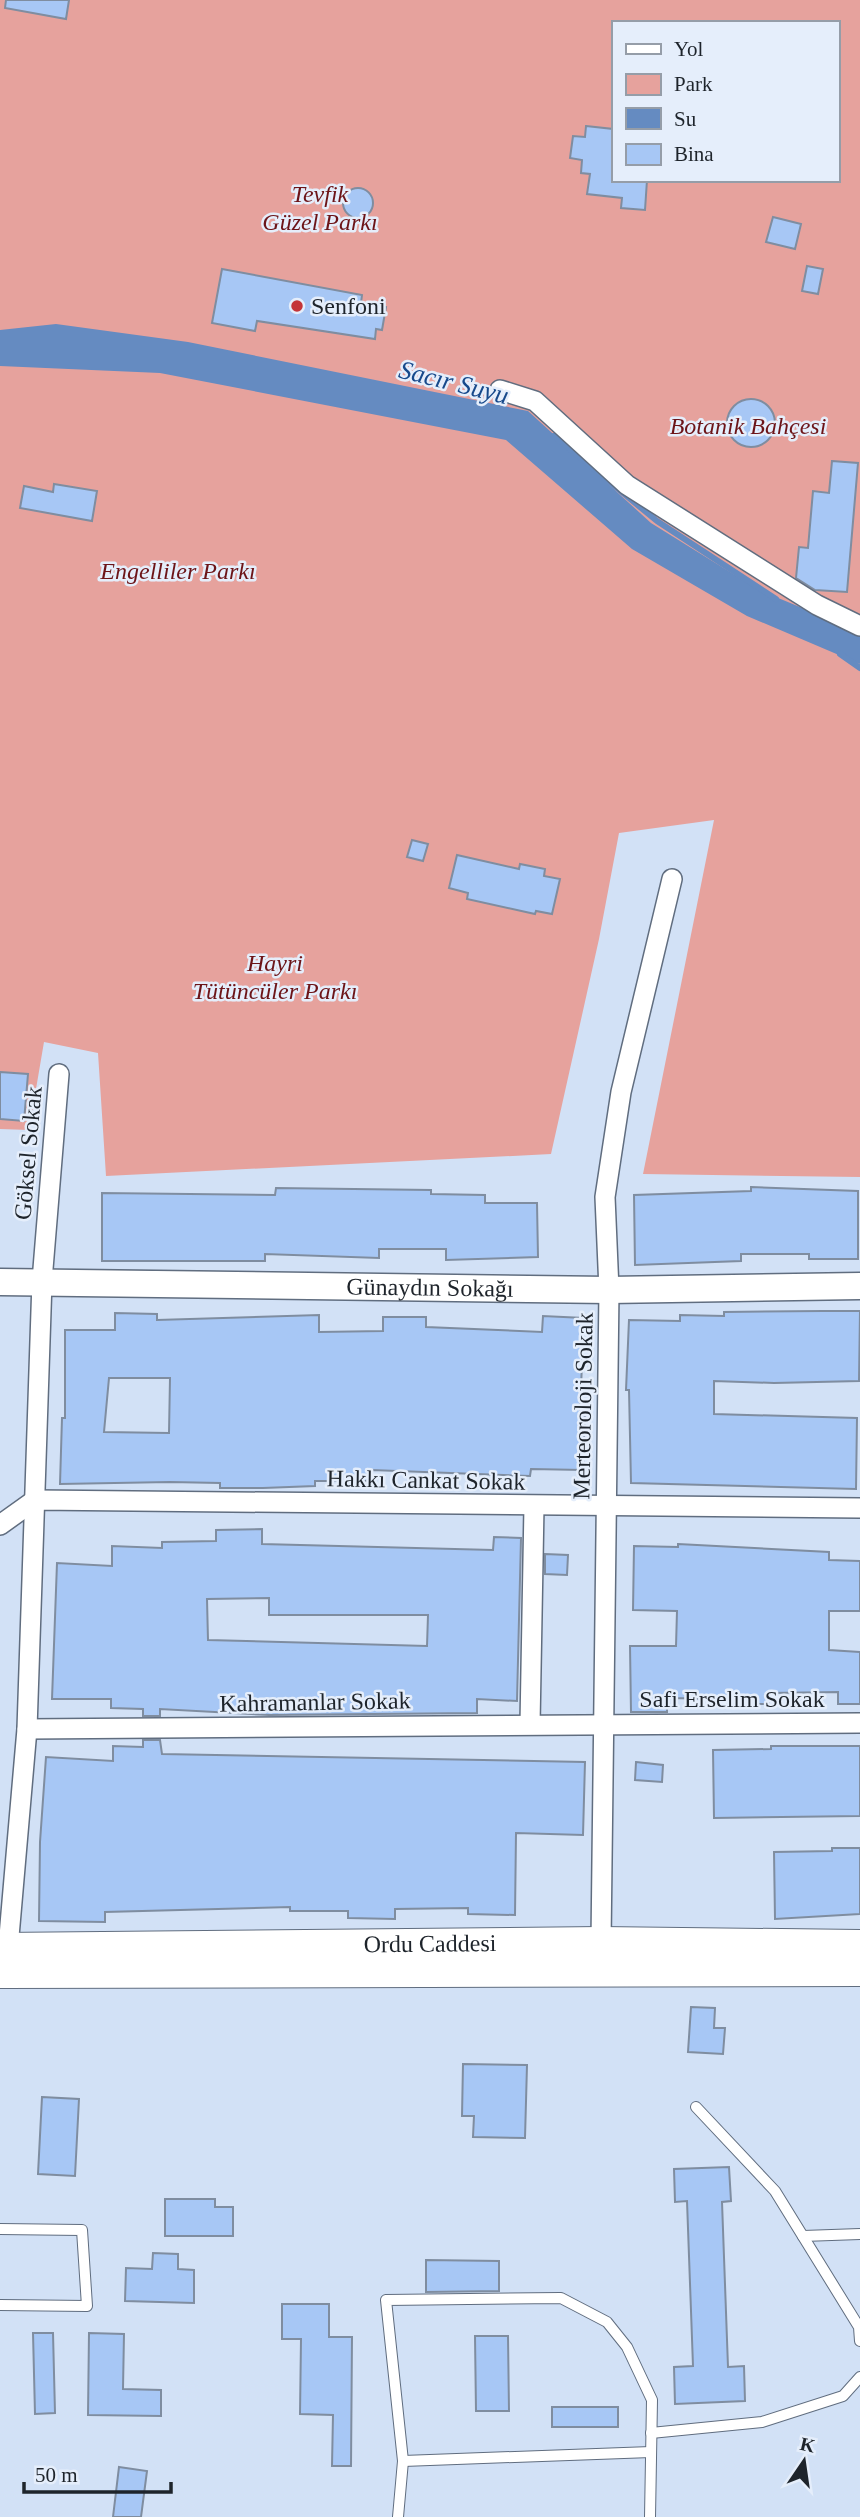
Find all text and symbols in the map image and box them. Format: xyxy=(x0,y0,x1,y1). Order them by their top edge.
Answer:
legend xyxy=(612,21,839,182)
text: Yol xyxy=(674,37,704,61)
text: Park xyxy=(674,72,713,96)
text: Su xyxy=(674,107,697,131)
text: Bina xyxy=(674,142,714,166)
park label: Tevfik Güzel Parkı xyxy=(262,181,378,235)
place label: Senfoni xyxy=(311,293,386,319)
marker: Senfoni xyxy=(289,298,305,314)
water label: Sacır Suyu xyxy=(396,355,512,410)
park label: Botanik Bahçesi xyxy=(670,413,826,439)
park label: Engelliler Parkı xyxy=(99,558,256,584)
park label: Hayri Tütüncüler Parkı xyxy=(193,950,357,1004)
street label: Göksel Sokak xyxy=(9,1085,47,1221)
street label: Günaydın Sokağı xyxy=(346,1274,514,1302)
street label: Merteoroloji Sokak xyxy=(568,1312,598,1500)
street label: Hakkı Cankat Sokak xyxy=(326,1465,526,1495)
street label: Safi Erselim Sokak xyxy=(639,1686,825,1712)
street label: Kahramanlar Sokak xyxy=(219,1687,411,1717)
street label: Ordu Caddesi xyxy=(364,1930,497,1957)
north arrow xyxy=(769,2426,839,2496)
text: K xyxy=(798,2433,817,2457)
scale bar xyxy=(24,2450,172,2494)
text: 50 m xyxy=(35,2463,78,2487)

